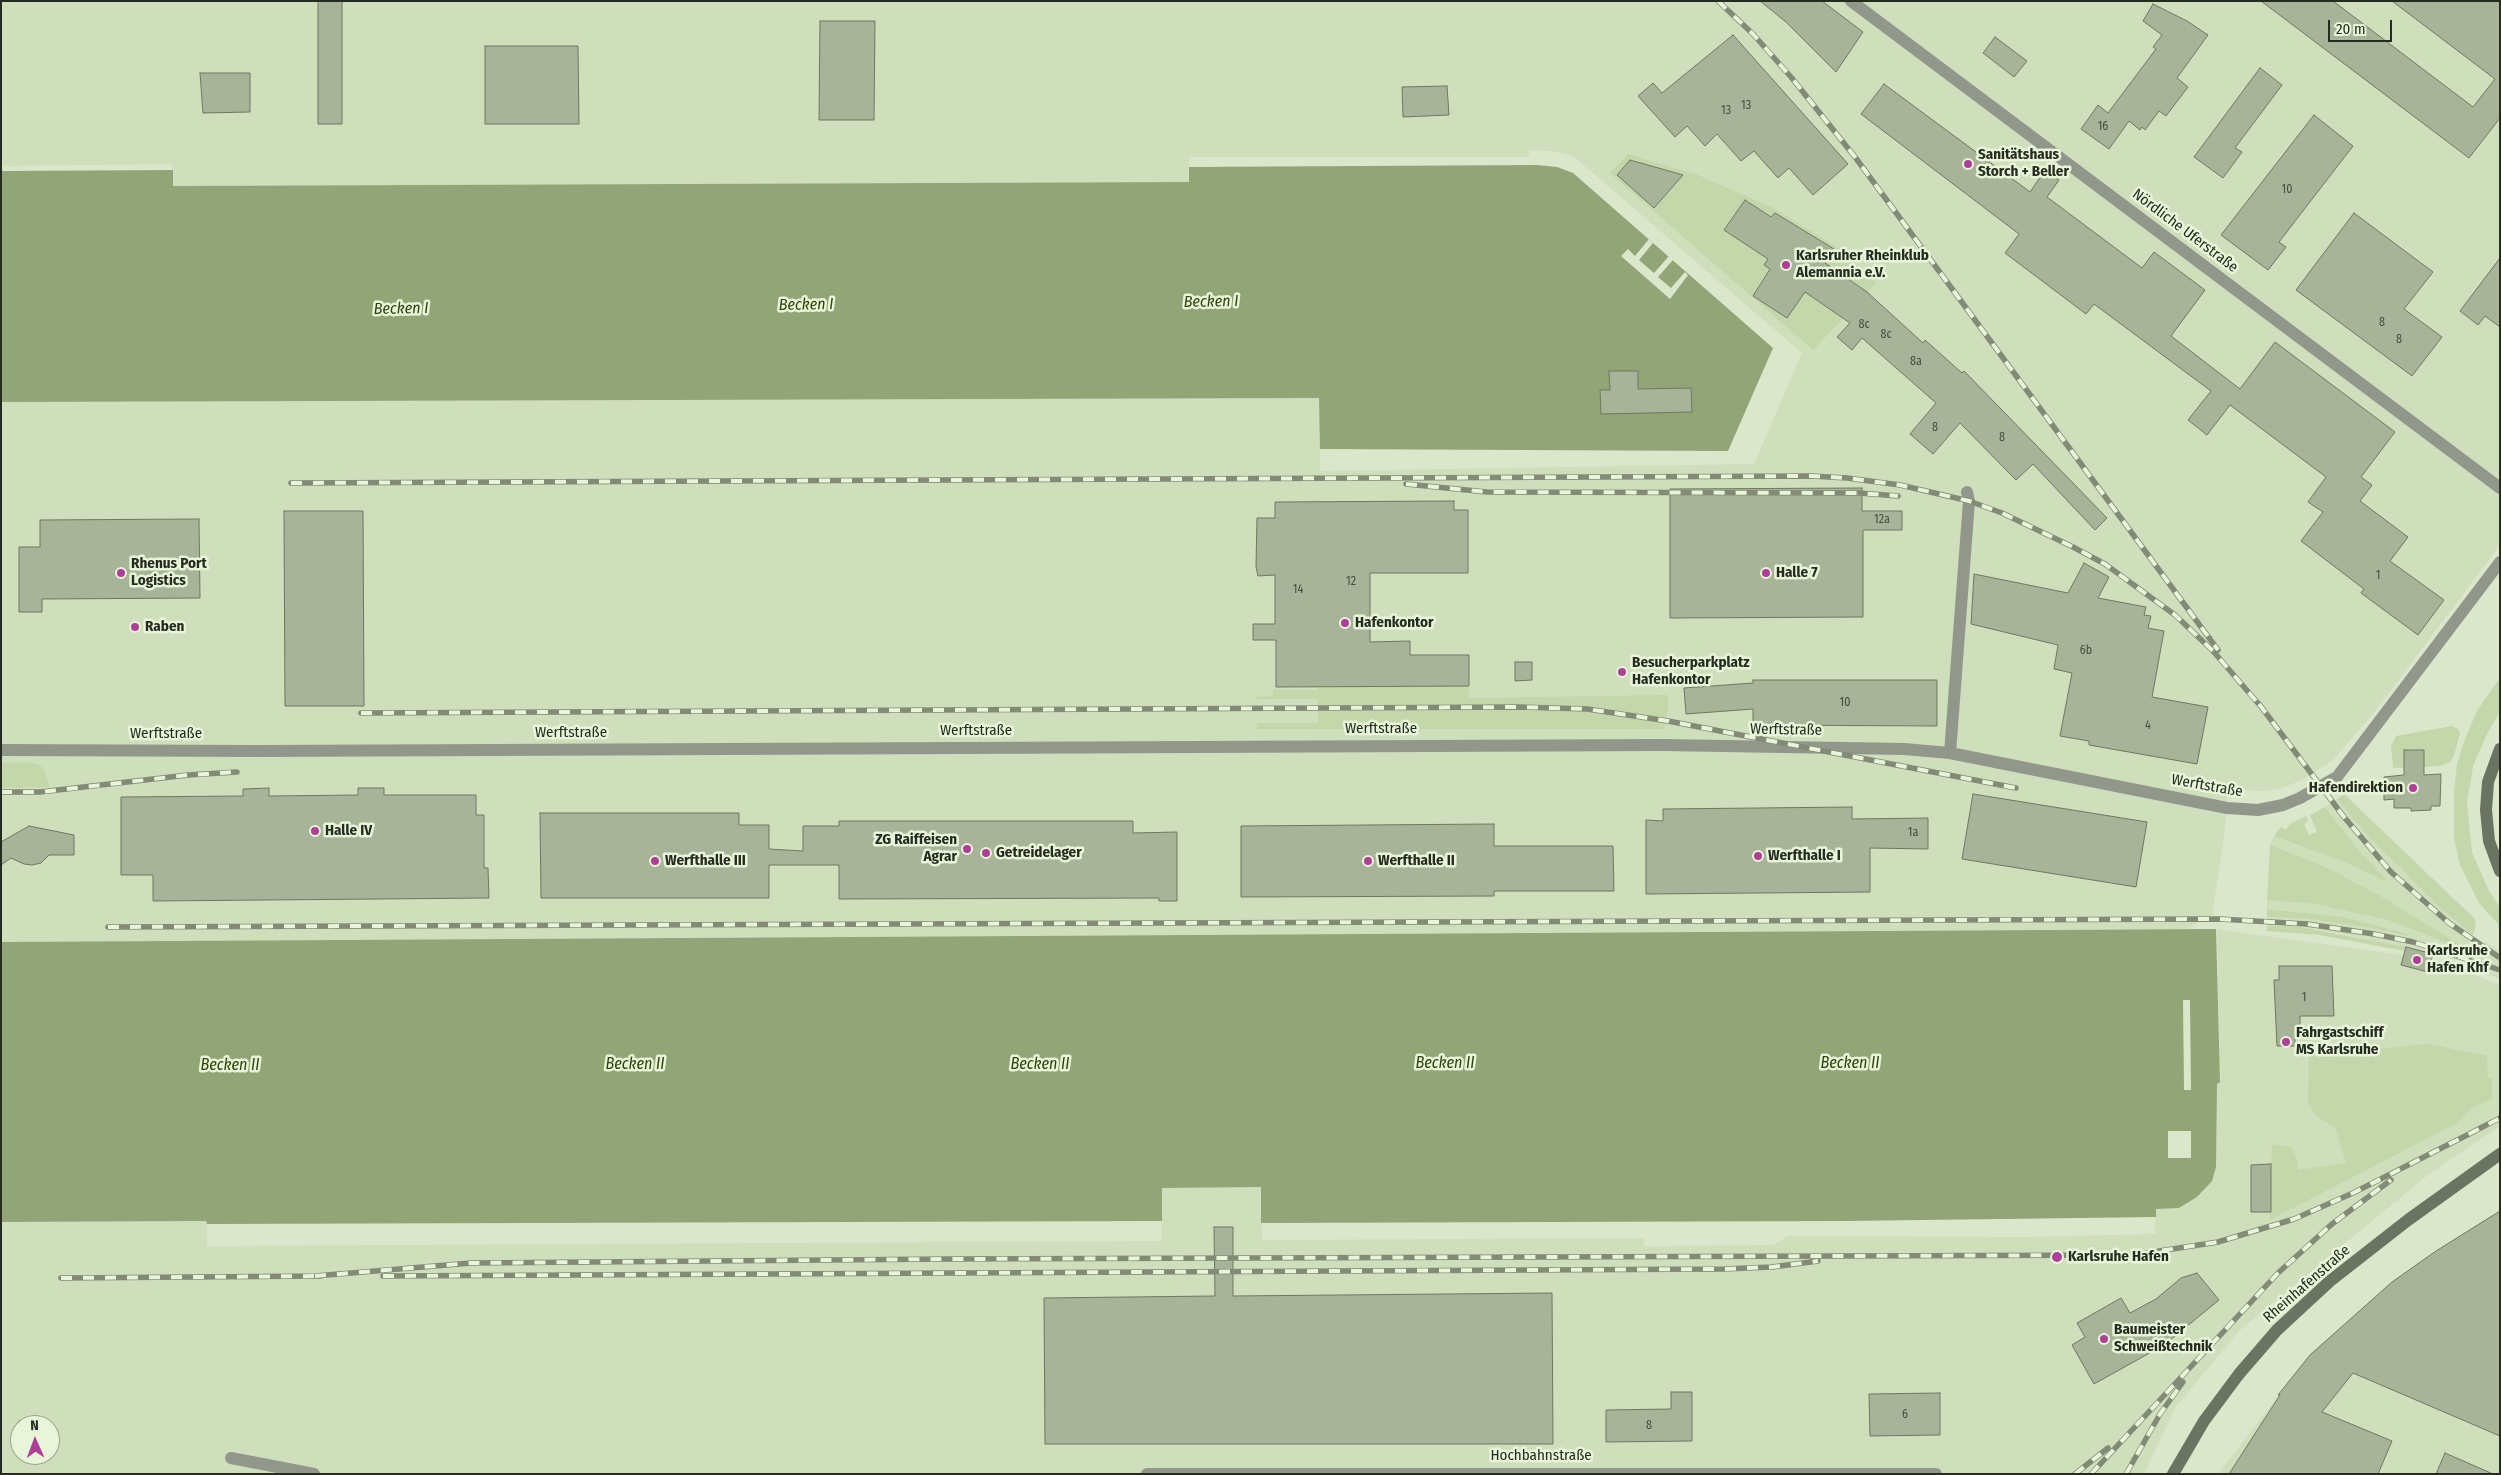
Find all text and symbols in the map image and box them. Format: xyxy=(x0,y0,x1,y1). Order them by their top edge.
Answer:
scale bar xyxy=(2331,10,2395,42)
text: 20 m xyxy=(2336,20,2366,38)
house number: 13 xyxy=(1741,99,1751,113)
house number: 13 xyxy=(1721,104,1731,118)
house number: 16 xyxy=(2098,120,2108,134)
place label: Sanitätshaus Storch + Beller xyxy=(1978,146,2069,181)
marker: Sanitätshaus Storch + Beller xyxy=(1962,158,1974,170)
house number: 10 xyxy=(2282,183,2292,197)
street label: Nördliche Uferstraße xyxy=(2129,185,2241,277)
place label: Karlsruher Rheinklub Alemannia e.V. xyxy=(1796,247,1929,282)
marker: Karlsruher Rheinklub Alemannia e.V. xyxy=(1780,259,1792,271)
water label: Becken I xyxy=(1183,292,1239,312)
water label: Becken I xyxy=(778,295,834,315)
water label: Becken I xyxy=(373,299,429,319)
house number: 8 xyxy=(2379,316,2385,330)
house number: 8c xyxy=(1858,318,1870,332)
house number: 8c xyxy=(1880,328,1892,342)
house number: 8 xyxy=(2396,333,2402,347)
house number: 8a xyxy=(1910,355,1922,369)
house number: 8 xyxy=(1932,421,1938,435)
house number: 8 xyxy=(1999,431,2005,445)
house number: 12a xyxy=(1874,513,1890,527)
place label: Rhenus Port Logistics xyxy=(131,555,207,590)
place label: Halle 7 xyxy=(1776,564,1818,582)
marker: Rhenus Port Logistics xyxy=(115,567,127,579)
marker: Halle 7 xyxy=(1760,567,1772,579)
house number: 1 xyxy=(2376,569,2380,583)
house number: 12 xyxy=(1346,575,1356,589)
house number: 14 xyxy=(1293,583,1303,597)
place label: Hafenkontor xyxy=(1355,614,1434,632)
marker: Hafenkontor xyxy=(1339,617,1351,629)
place label: Raben xyxy=(145,618,184,636)
marker: Raben xyxy=(129,621,141,633)
house number: 6b xyxy=(2080,644,2092,658)
place label: Besucherparkplatz Hafenkontor xyxy=(1632,654,1750,689)
marker: Besucherparkplatz Hafenkontor xyxy=(1616,666,1628,678)
house number: 10 xyxy=(1840,696,1850,710)
house number: 4 xyxy=(2145,719,2151,733)
street label: Werftstraße xyxy=(1345,720,1417,738)
street label: Werftstraße xyxy=(1750,720,1822,740)
street label: Werftstraße xyxy=(940,722,1012,740)
street label: Werftstraße xyxy=(535,724,607,742)
street label: Werftstraße xyxy=(130,725,202,743)
street label: Werftstraße xyxy=(2170,771,2244,801)
place label: Hafendirektion xyxy=(2309,779,2403,797)
marker: Hafendirektion xyxy=(2407,782,2419,794)
place label: Halle IV xyxy=(325,822,372,840)
marker: Halle IV xyxy=(309,825,321,837)
house number: 1a xyxy=(1908,826,1918,840)
place label: ZG Raiffeisen Agrar xyxy=(875,831,957,866)
marker: ZG Raiffeisen Agrar xyxy=(961,843,973,855)
place label: Getreidelager xyxy=(996,844,1082,862)
marker: Getreidelager xyxy=(980,847,992,859)
place label: Werfthalle I xyxy=(1768,847,1841,865)
marker: Werfthalle I xyxy=(1752,850,1764,862)
place label: Werfthalle III xyxy=(665,852,746,870)
place label: Werfthalle II xyxy=(1378,852,1455,870)
marker: Werfthalle III xyxy=(649,855,661,867)
marker: Werfthalle II xyxy=(1362,855,1374,867)
place label: Karlsruhe Hafen Khf xyxy=(2427,942,2488,977)
marker: Karlsruhe Hafen Khf xyxy=(2411,954,2423,966)
house number: 1 xyxy=(2302,991,2306,1005)
place label: Fahrgastschiff MS Karlsruhe xyxy=(2296,1024,2383,1059)
marker: Fahrgastschiff MS Karlsruhe xyxy=(2280,1036,2292,1048)
water label: Becken II xyxy=(1415,1054,1475,1074)
water label: Becken II xyxy=(1820,1054,1880,1074)
water label: Becken II xyxy=(605,1055,665,1075)
water label: Becken II xyxy=(1010,1055,1070,1075)
water label: Becken II xyxy=(200,1056,260,1076)
street label: Rheinhafenstraße xyxy=(2260,1241,2354,1327)
place label: Karlsruhe Hafen xyxy=(2068,1248,2169,1266)
marker: Karlsruhe Hafen xyxy=(2050,1250,2064,1264)
place label: Baumeister Schweißtechnik xyxy=(2114,1321,2213,1356)
marker: Baumeister Schweißtechnik xyxy=(2098,1333,2110,1345)
house number: 6 xyxy=(1902,1408,1908,1422)
north arrow xyxy=(10,1415,60,1465)
text: N xyxy=(30,1417,39,1434)
house number: 8 xyxy=(1646,1419,1652,1433)
street label: Hochbahnstraße xyxy=(1490,1447,1592,1465)

